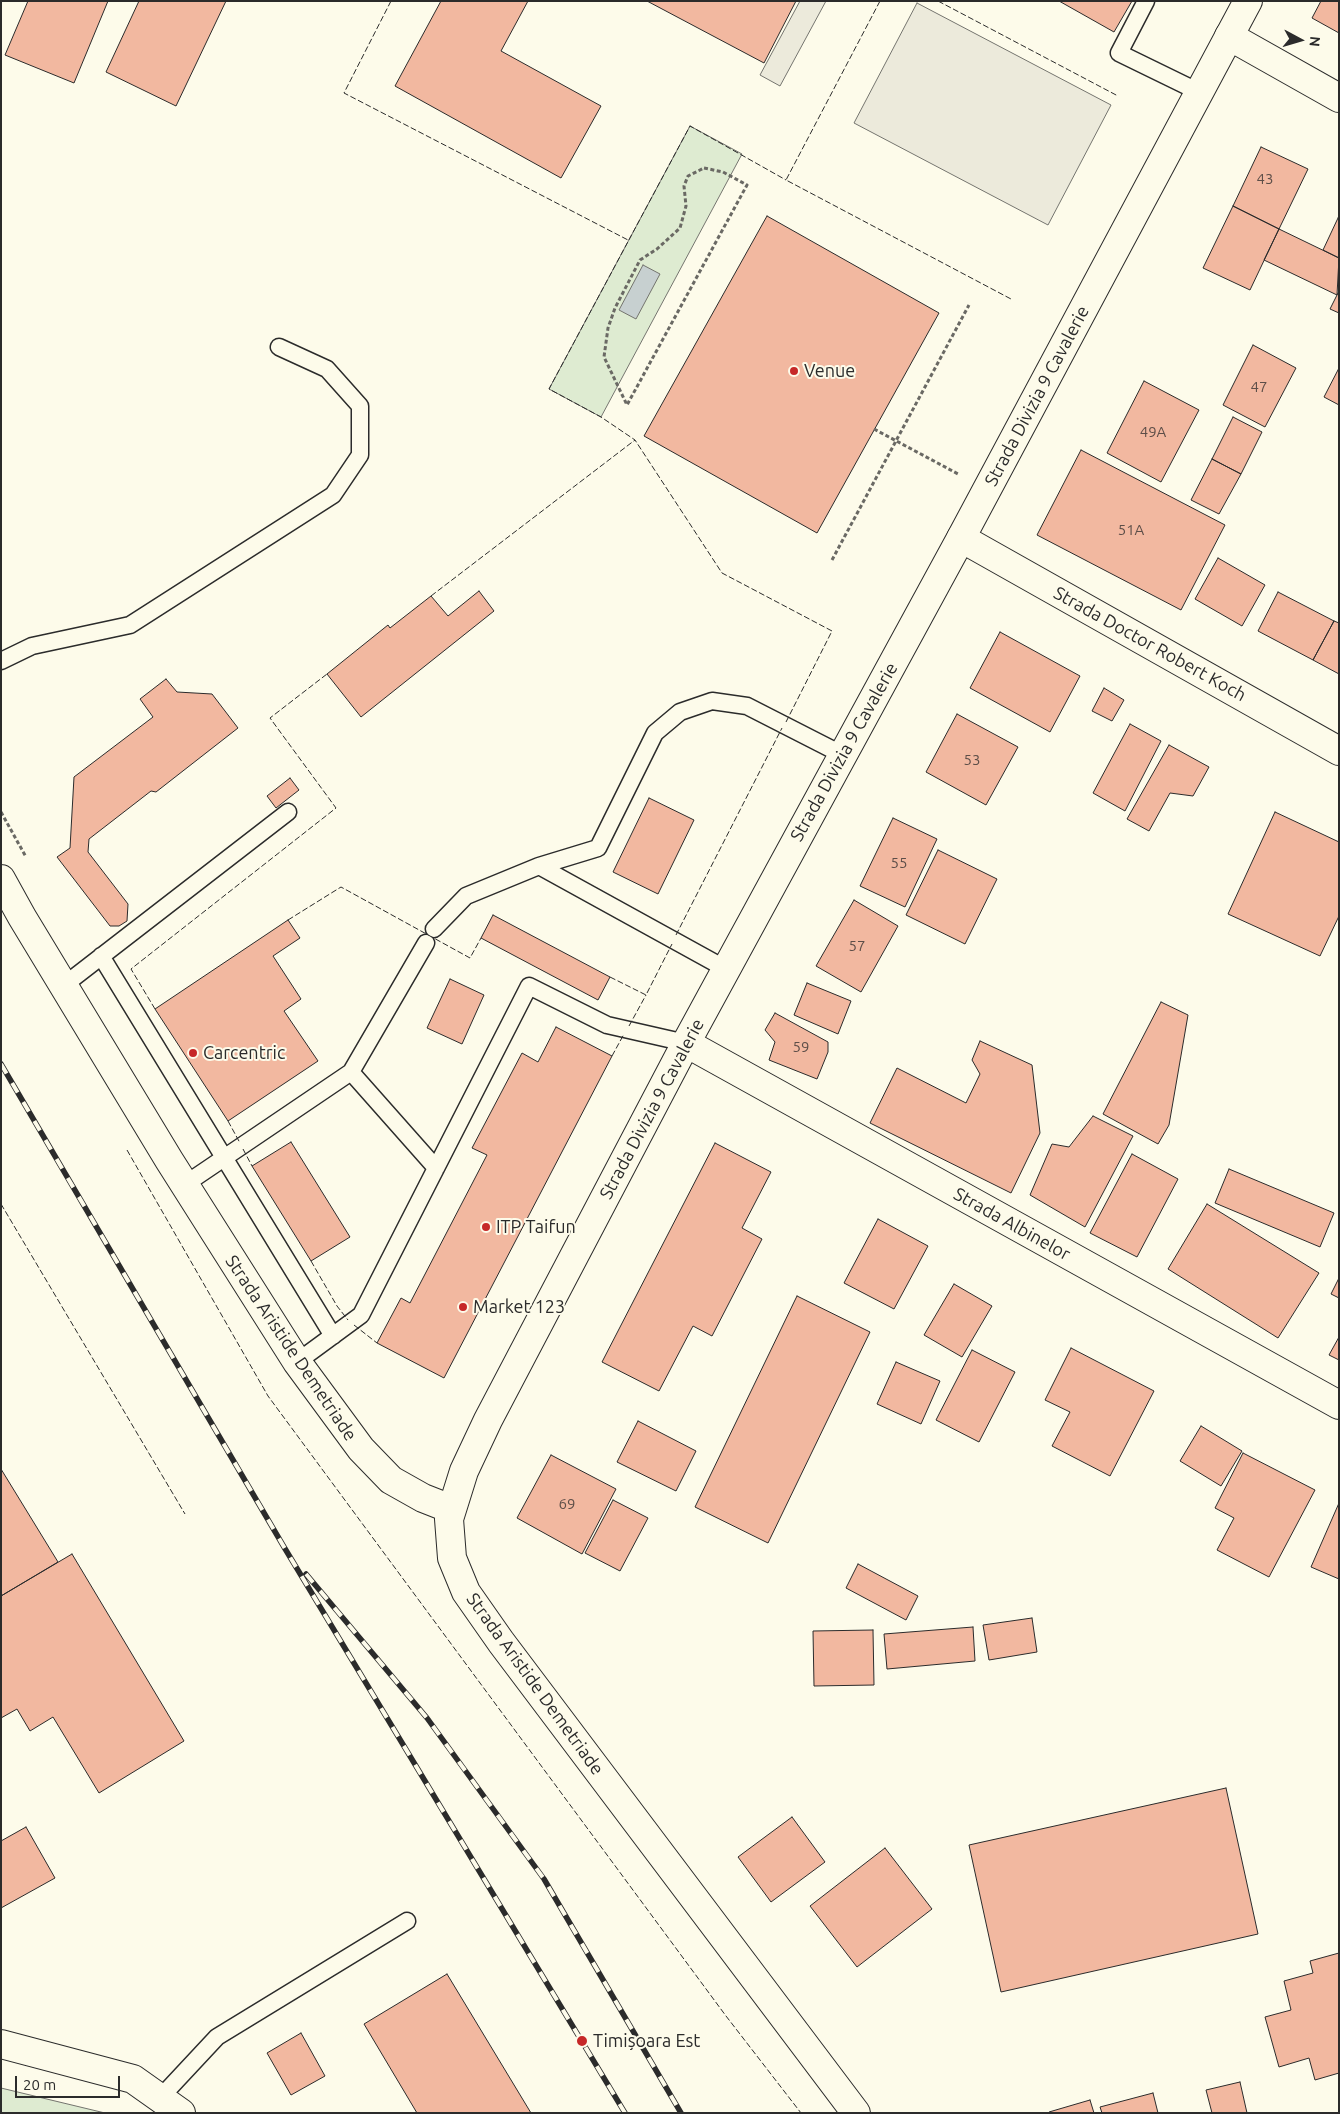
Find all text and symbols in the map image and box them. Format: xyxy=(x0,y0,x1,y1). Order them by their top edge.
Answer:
north arrow xyxy=(1275,15,1325,65)
text: N xyxy=(1306,36,1323,48)
house number: 43 xyxy=(1257,170,1273,188)
street label: Strada Divizia 9 Cavalerie xyxy=(980,302,1094,490)
place label: Venue xyxy=(804,360,855,382)
marker: Venue xyxy=(788,365,800,377)
house number: 47 xyxy=(1251,378,1267,396)
house number: 49A xyxy=(1140,423,1166,441)
house number: 51A xyxy=(1118,521,1144,539)
street label: Strada Doctor Robert Koch xyxy=(1050,582,1250,706)
street label: Strada Divizia 9 Cavalerie xyxy=(786,659,902,845)
house number: 53 xyxy=(964,751,980,769)
house number: 55 xyxy=(891,854,907,872)
house number: 57 xyxy=(849,937,865,955)
street label: Strada Divizia 9 Cavalerie xyxy=(595,1015,709,1203)
house number: 59 xyxy=(793,1038,809,1056)
place label: Carcentric xyxy=(203,1042,285,1064)
marker: Carcentric xyxy=(187,1047,199,1059)
street label: Strada Albinelor xyxy=(950,1183,1074,1265)
place label: ITP Taifun xyxy=(496,1216,576,1238)
marker: ITP Taifun xyxy=(480,1221,492,1233)
street label: Strada Aristide Demetriade xyxy=(221,1251,361,1445)
place label: Market 123 xyxy=(473,1296,565,1318)
marker: Market 123 xyxy=(457,1301,469,1313)
house number: 69 xyxy=(559,1495,575,1513)
street label: Strada Aristide Demetriade xyxy=(462,1589,608,1779)
place label: Timișoara Est xyxy=(593,2030,700,2052)
marker: Timișoara Est xyxy=(575,2034,589,2048)
scale bar xyxy=(18,2066,122,2098)
text: 20 m xyxy=(23,2076,56,2093)

